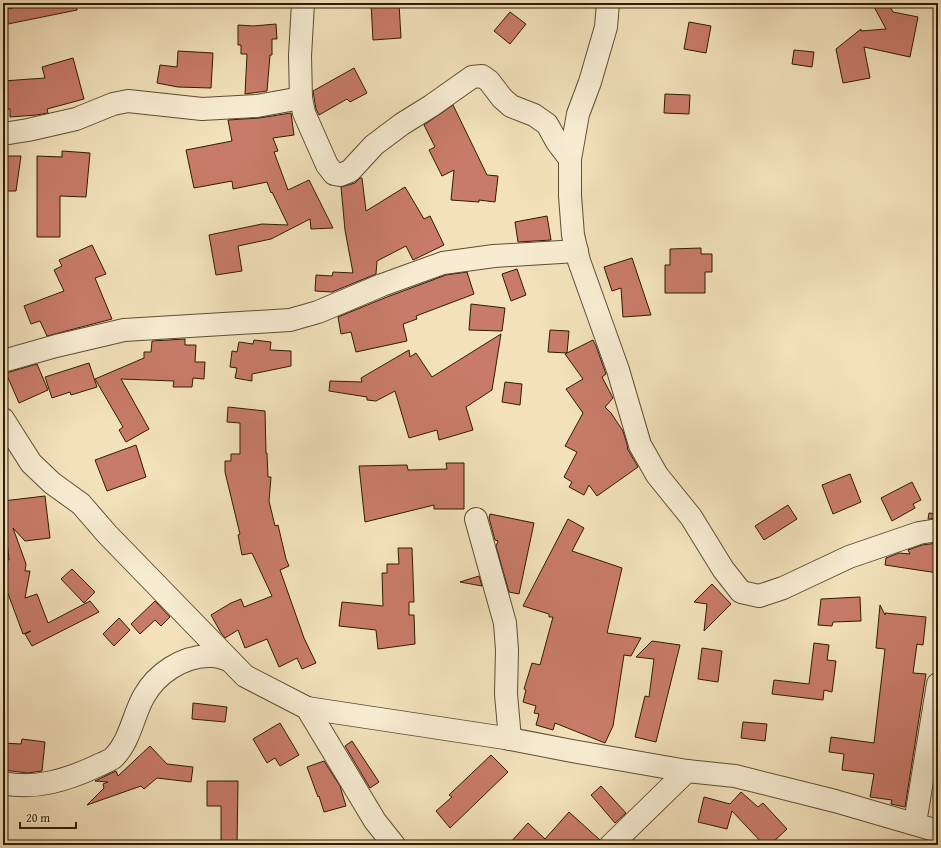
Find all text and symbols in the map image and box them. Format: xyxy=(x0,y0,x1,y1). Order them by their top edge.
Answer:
scale bar xyxy=(20,804,76,830)
text: 20 m xyxy=(26,809,50,826)

